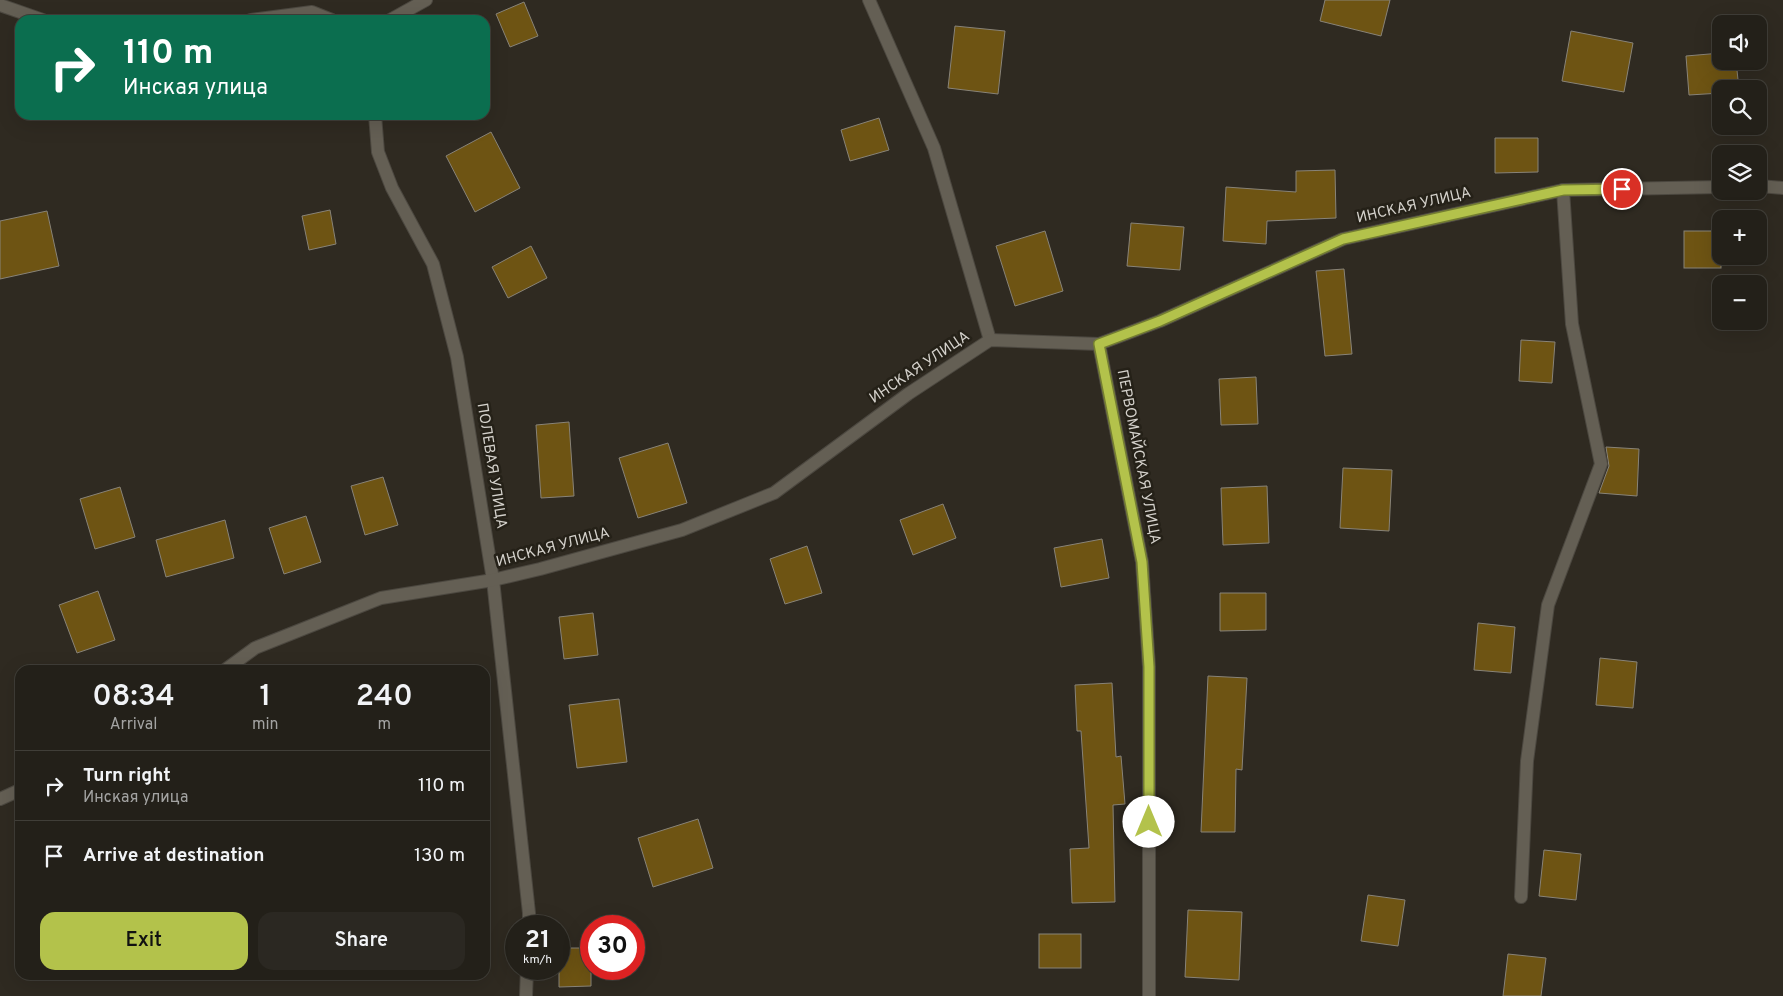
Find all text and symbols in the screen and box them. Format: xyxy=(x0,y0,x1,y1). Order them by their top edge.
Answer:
map controls xyxy=(1712,15,1767,330)
button: sound xyxy=(1712,15,1767,70)
text: 110 m xyxy=(123,32,213,76)
icon: right xyxy=(40,35,105,100)
text: Инская улица xyxy=(123,75,268,102)
button: search xyxy=(1712,80,1767,135)
button: layers xyxy=(1712,145,1767,200)
pin xyxy=(1601,168,1643,210)
icon: arrive xyxy=(1608,175,1636,203)
street label: ИНСКАЯ УЛИЦА xyxy=(1355,184,1473,228)
button: + xyxy=(1712,210,1767,265)
button: − xyxy=(1712,275,1767,330)
street label: ИНСКАЯ УЛИЦА xyxy=(866,327,974,409)
street label: ПЕРВОМАЙСКАЯ УЛИЦА xyxy=(1112,368,1166,546)
street label: ПОЛЕВАЯ УЛИЦА xyxy=(472,402,510,530)
street label: ИНСКАЯ УЛИЦА xyxy=(494,524,612,572)
text: 08:34 xyxy=(92,679,175,716)
text: 1 xyxy=(259,679,271,716)
text: 240 xyxy=(356,679,413,716)
text: Arrival xyxy=(110,715,157,735)
text: min xyxy=(252,715,279,735)
text: m xyxy=(378,715,391,735)
text: Turn right xyxy=(83,764,171,788)
icon: right xyxy=(40,772,68,800)
text: 110 m xyxy=(418,774,465,798)
text: Инская улица xyxy=(83,788,188,808)
position arrow xyxy=(1122,795,1174,847)
icon: arrive xyxy=(40,842,68,870)
text: Arrive at destination xyxy=(83,844,264,868)
text: 130 m xyxy=(414,844,465,868)
button: Exit xyxy=(40,912,248,970)
button: Share xyxy=(258,912,465,970)
speed limit sign: 30 xyxy=(580,915,645,980)
text: 21 xyxy=(525,925,550,957)
text: km/h xyxy=(523,952,552,968)

